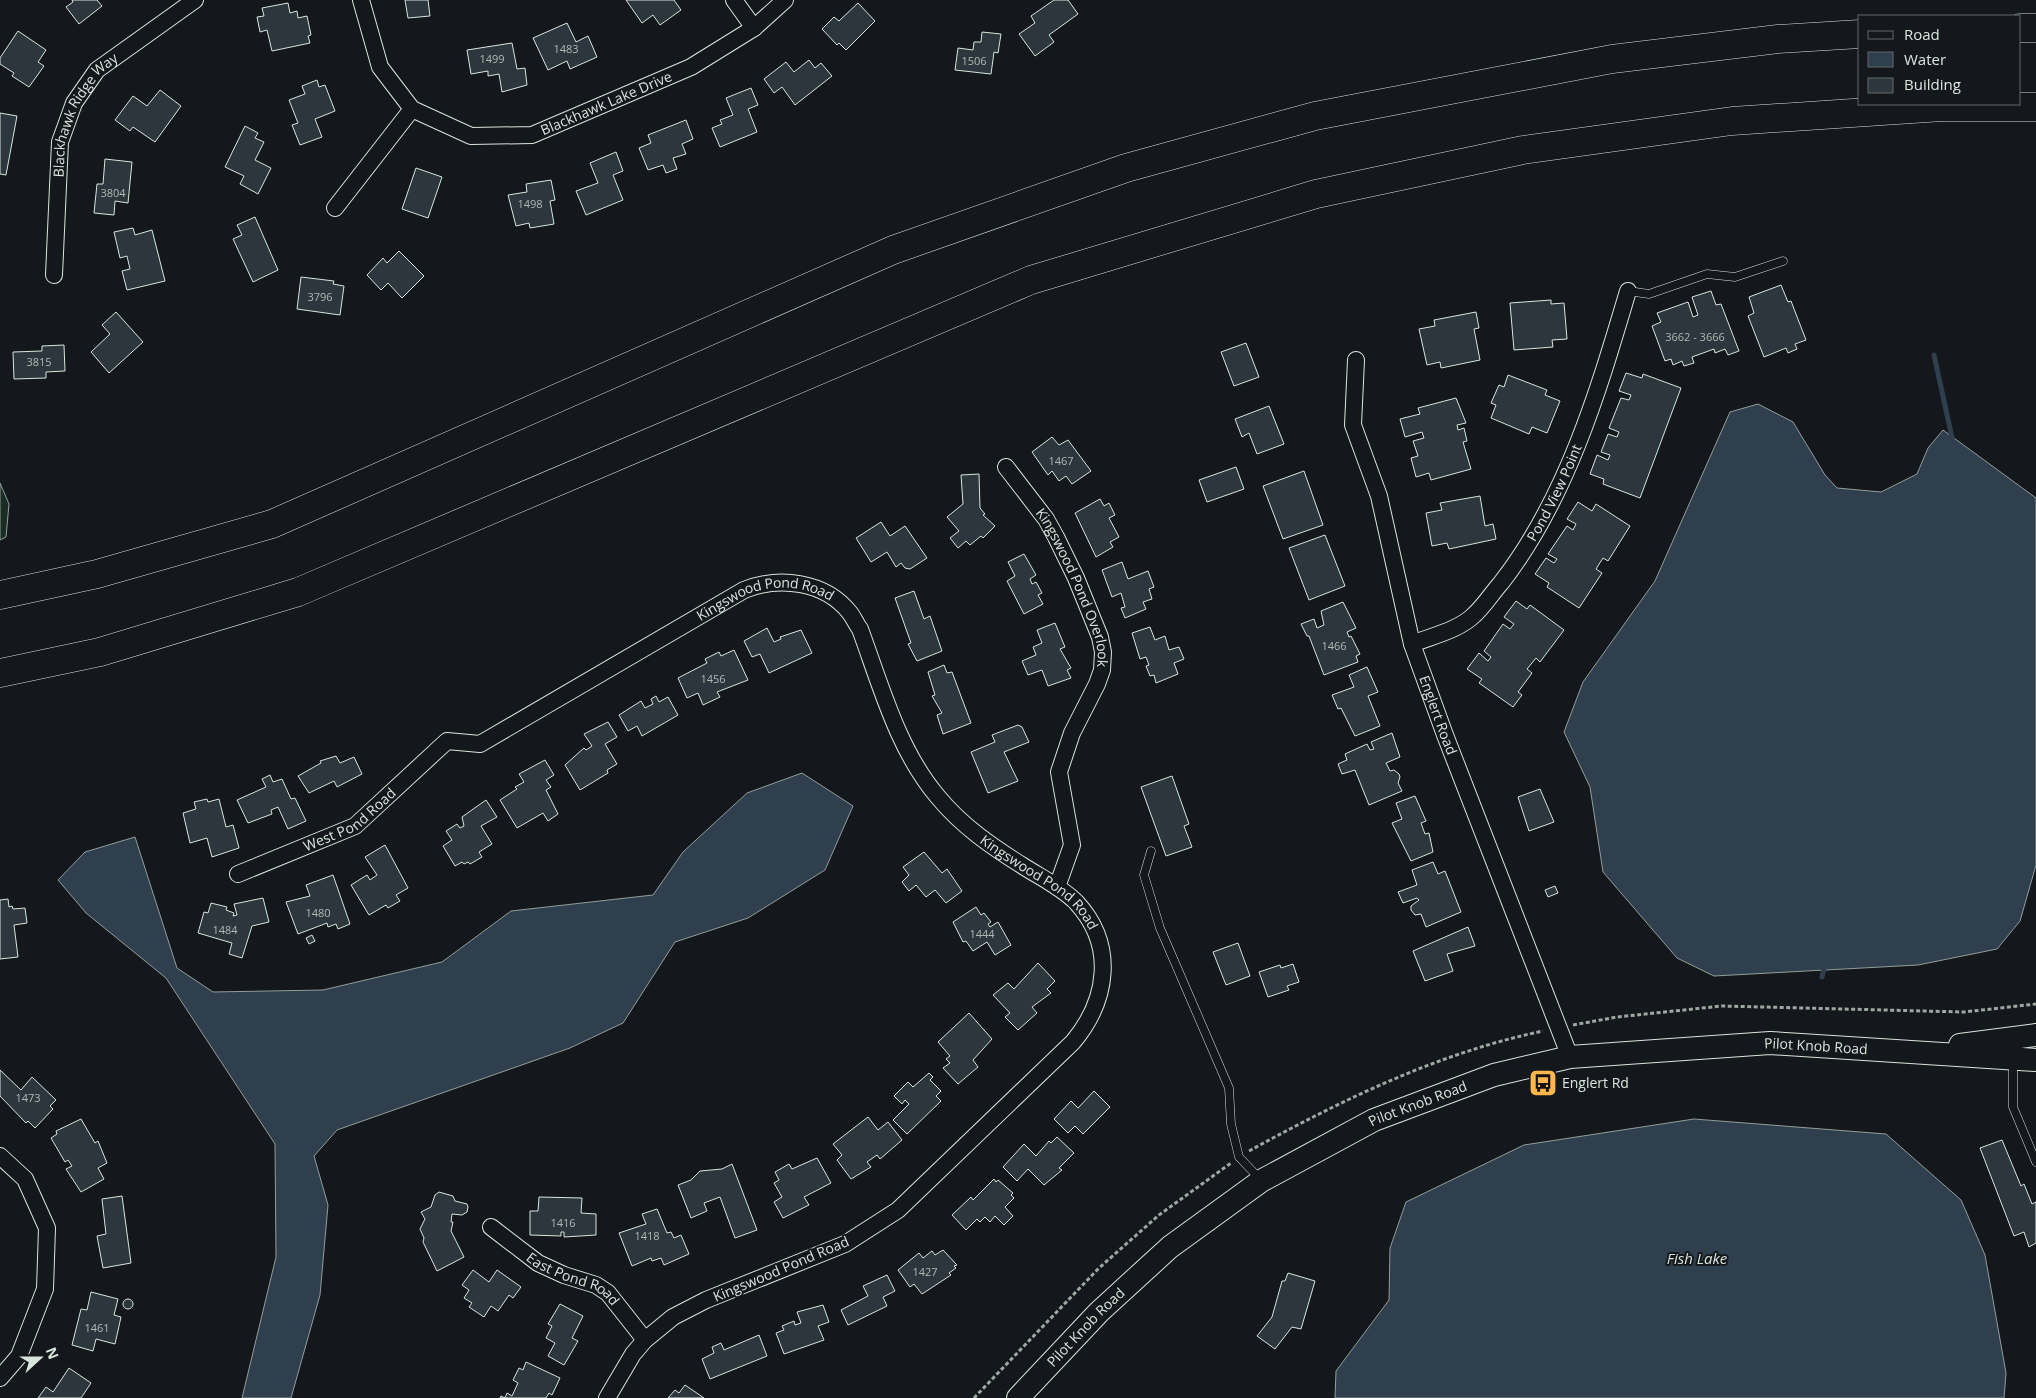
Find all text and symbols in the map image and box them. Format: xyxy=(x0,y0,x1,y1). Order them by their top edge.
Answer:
legend xyxy=(1858,15,2021,105)
text: Road xyxy=(1904,24,1940,44)
house number: 1483 xyxy=(553,41,579,56)
street label: Blackhawk Ridge Way xyxy=(48,48,122,178)
text: Water xyxy=(1904,49,1946,69)
house number: 1499 xyxy=(479,51,505,66)
house number: 1506 xyxy=(961,53,987,68)
street label: Blackhawk Lake Drive xyxy=(537,66,675,139)
text: Building xyxy=(1904,74,1961,94)
house number: 3804 xyxy=(100,185,126,200)
house number: 1498 xyxy=(517,196,543,211)
house number: 3796 xyxy=(307,289,333,304)
house number: 3662 - 3666 xyxy=(1665,329,1725,344)
house number: 3815 xyxy=(26,354,52,369)
street label: Pond View Point xyxy=(1522,441,1586,545)
house number: 1467 xyxy=(1048,453,1074,468)
street label: Kingswood Pond Overlook xyxy=(1032,504,1113,668)
street label: Kingswood Pond Road xyxy=(693,573,838,625)
house number: 1466 xyxy=(1321,638,1347,653)
house number: 1456 xyxy=(700,671,726,686)
street label: Englert Road xyxy=(1415,673,1462,757)
street label: West Pond Road xyxy=(300,783,399,855)
street label: Kingswood Pond Road xyxy=(977,830,1103,933)
house number: 1480 xyxy=(305,905,331,920)
house number: 1484 xyxy=(212,922,238,937)
house number: 1444 xyxy=(969,926,995,941)
street label: Pilot Knob Road xyxy=(1763,1033,1868,1058)
bus stop icon: Englert Rd xyxy=(1528,1068,1558,1098)
place label: Englert Rd xyxy=(1562,1073,1629,1092)
street label: Pilot Knob Road xyxy=(1365,1076,1470,1130)
house number: 1473 xyxy=(15,1090,41,1105)
house number: 1416 xyxy=(550,1215,576,1230)
house number: 1418 xyxy=(634,1228,660,1243)
street label: Kingswood Pond Road xyxy=(710,1231,852,1306)
street label: East Pond Road xyxy=(523,1248,624,1309)
water label: Fish Lake xyxy=(1667,1248,1728,1268)
house number: 1427 xyxy=(912,1264,938,1279)
street label: Pilot Knob Road xyxy=(1042,1283,1129,1371)
house number: 1461 xyxy=(84,1320,110,1335)
north arrow xyxy=(15,1333,65,1383)
text: N xyxy=(42,1344,64,1362)

